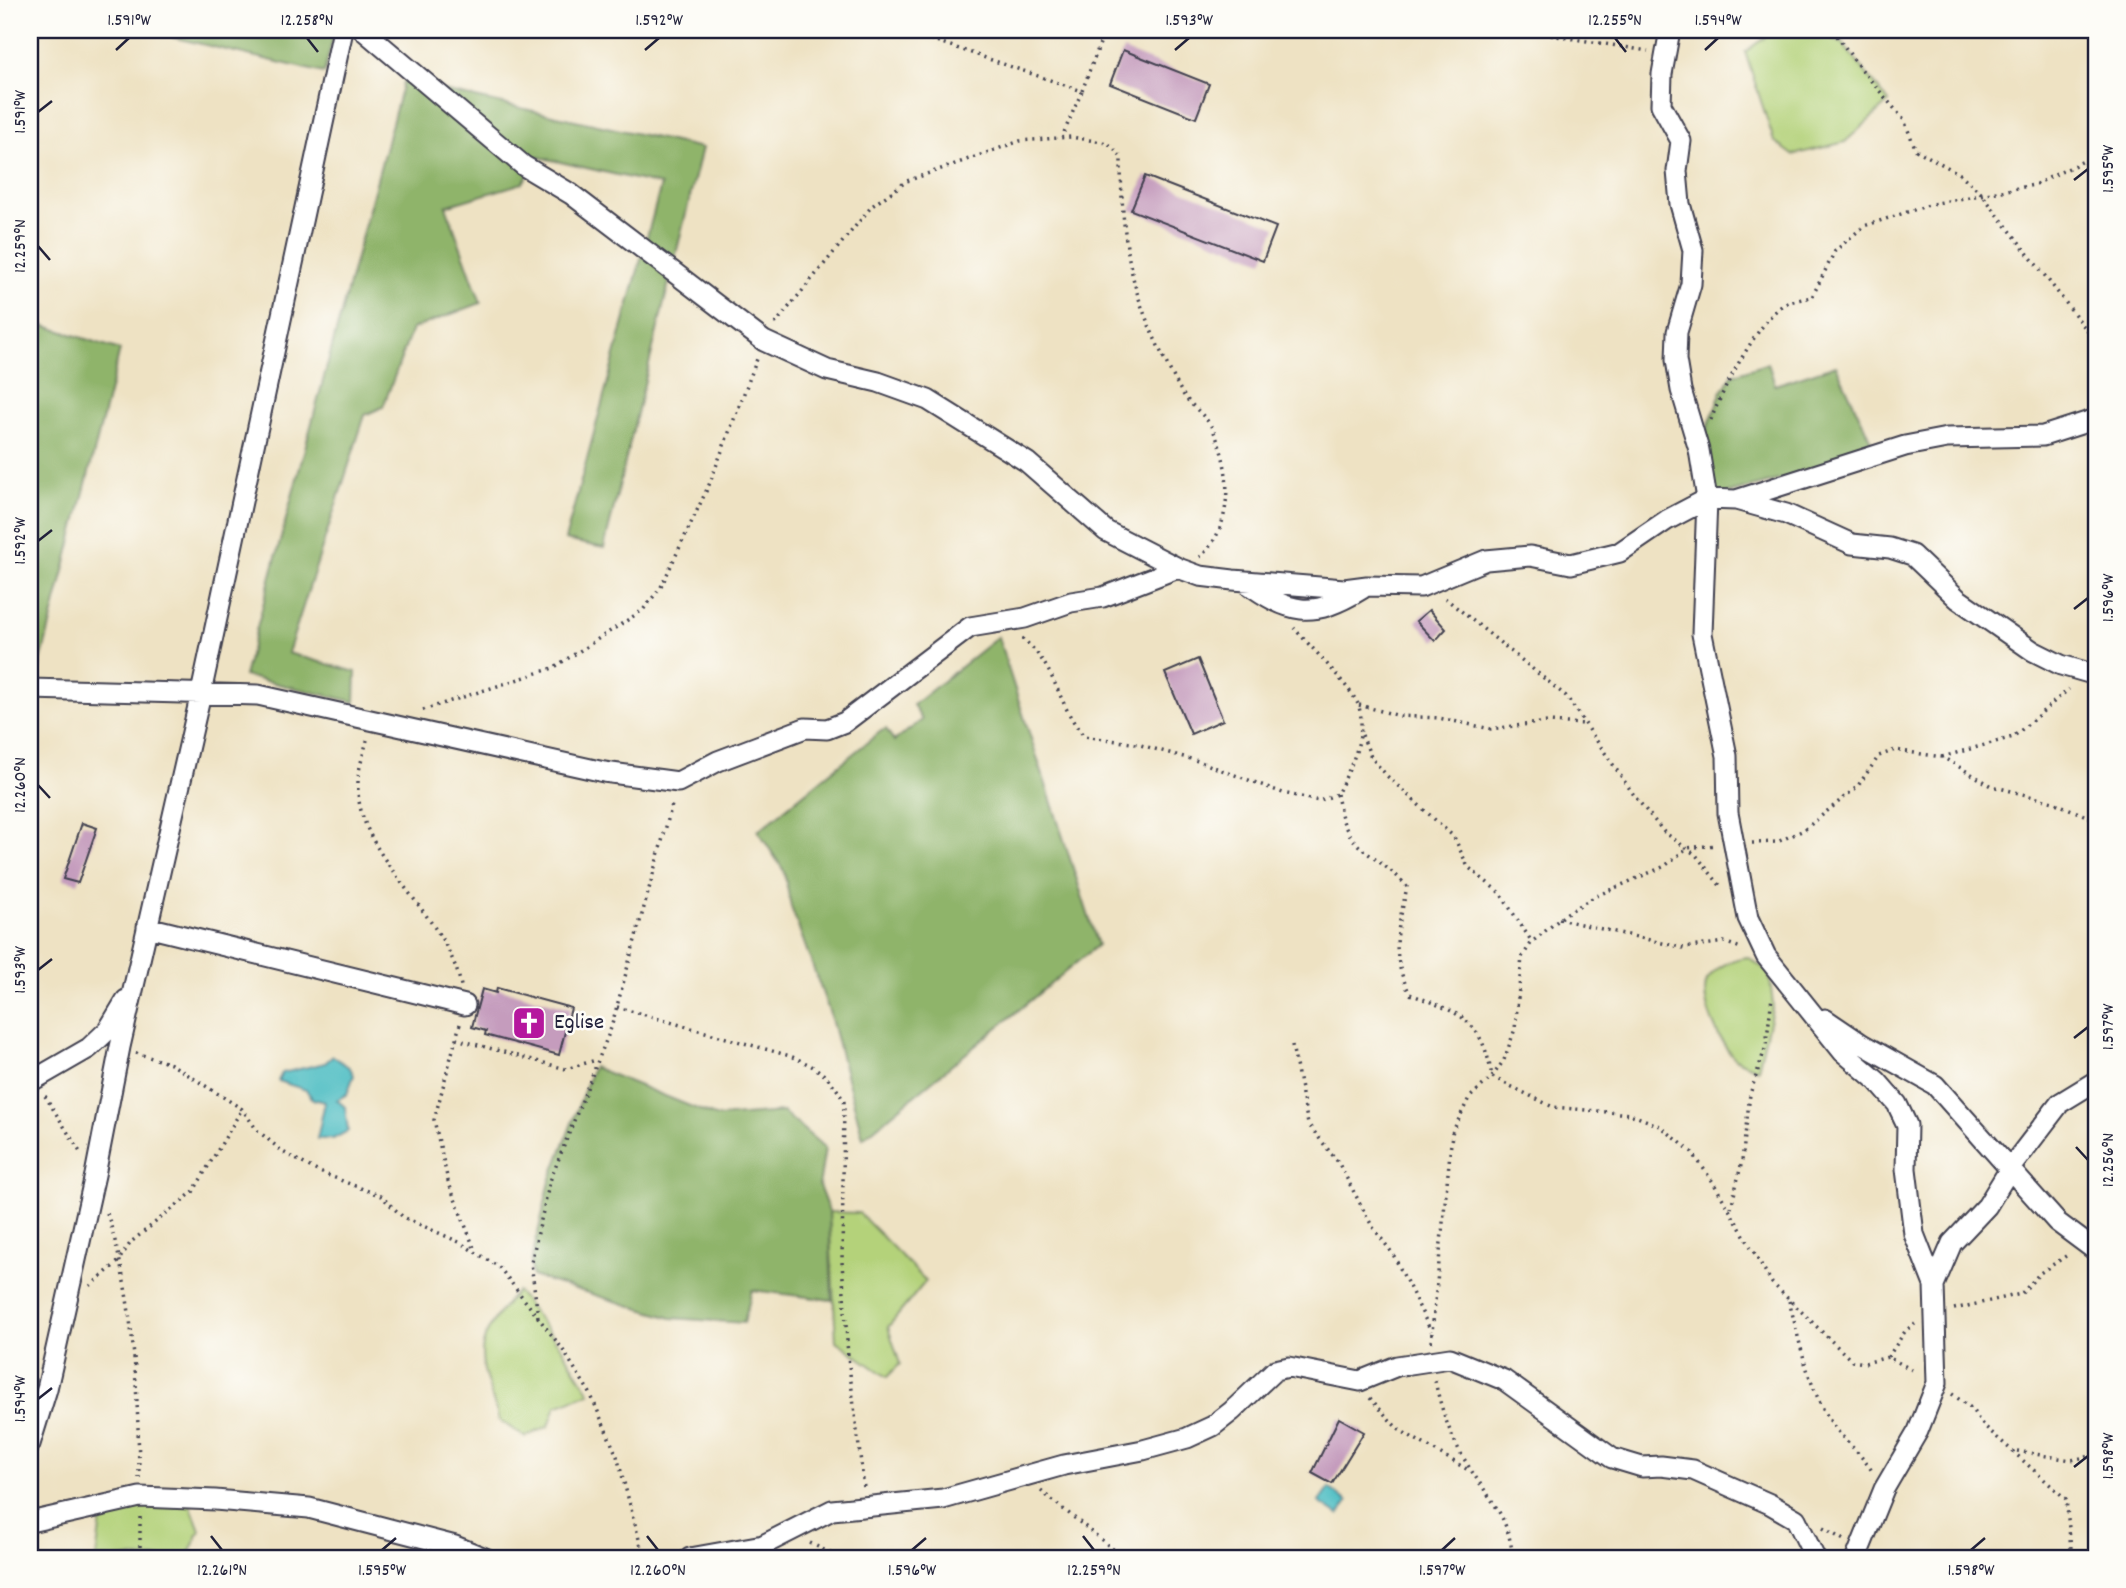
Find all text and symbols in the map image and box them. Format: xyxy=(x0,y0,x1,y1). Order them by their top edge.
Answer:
text: 1.591°W xyxy=(107,9,151,34)
text: 12.258°N xyxy=(281,9,333,34)
text: 1.592°W xyxy=(635,9,683,34)
text: 1.593°W xyxy=(1165,9,1213,34)
text: 12.255°N xyxy=(1588,9,1642,34)
text: 1.594°W xyxy=(1694,9,1742,34)
text: 1.591°W xyxy=(9,90,34,134)
text: 1.595°W xyxy=(2097,144,2122,193)
text: 12.259°N xyxy=(9,219,34,273)
text: 1.592°W xyxy=(9,517,34,565)
text: 1.596°W xyxy=(2097,573,2122,622)
text: 12.260°N xyxy=(9,757,34,813)
text: 1.593°W xyxy=(9,946,34,994)
text: 1.597°W xyxy=(2097,1003,2122,1050)
church icon: Eglise xyxy=(510,1004,548,1042)
place label: Eglise xyxy=(554,1007,604,1040)
text: 12.256°N xyxy=(2097,1133,2122,1187)
text: 1.594°W xyxy=(9,1375,34,1423)
text: 1.598°W xyxy=(2097,1432,2122,1479)
text: 12.261°N xyxy=(197,1559,247,1584)
text: 1.595°W xyxy=(358,1559,407,1584)
text: 12.260°N xyxy=(630,1559,686,1584)
text: 1.596°W xyxy=(888,1559,937,1584)
text: 12.259°N xyxy=(1067,1559,1121,1584)
text: 1.597°W xyxy=(1419,1559,1466,1584)
text: 1.598°W xyxy=(1948,1559,1995,1584)

